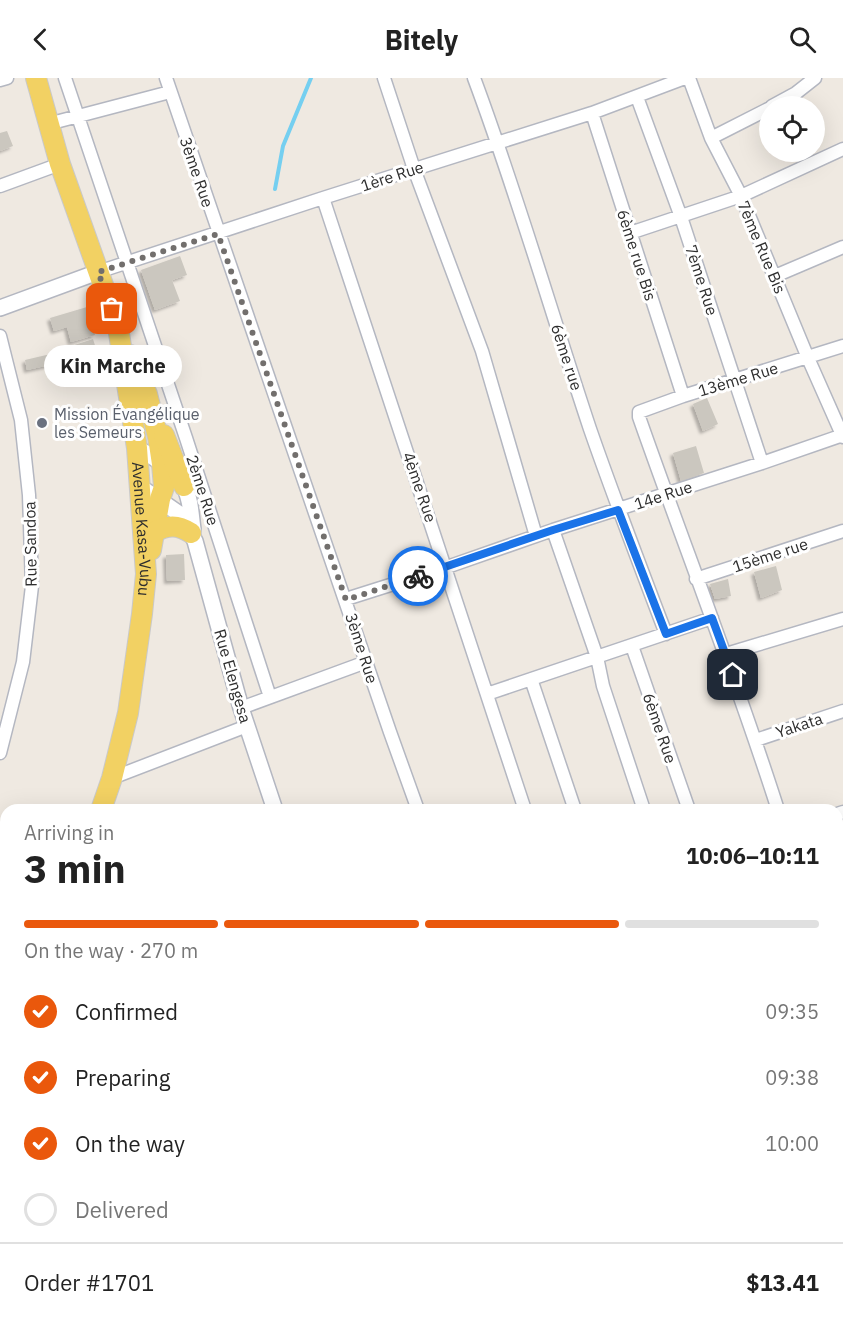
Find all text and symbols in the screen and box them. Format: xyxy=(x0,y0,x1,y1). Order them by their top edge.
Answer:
text: Bitely xyxy=(385,22,458,57)
icon: back xyxy=(24,23,57,56)
icon: search xyxy=(786,23,819,56)
map controls xyxy=(759,96,825,162)
button: locate xyxy=(759,96,825,162)
street label: 3ème Rue xyxy=(176,134,218,210)
street label: 1ère Rue xyxy=(358,156,426,196)
street label: 7ème Rue Bis xyxy=(733,198,791,296)
street label: 6ème rue Bis xyxy=(613,207,661,303)
street label: 7ème Rue xyxy=(681,242,723,318)
pin xyxy=(86,283,137,334)
icon: bag xyxy=(95,292,128,325)
street label: 6ème rue xyxy=(547,321,587,393)
callout: Kin Marche xyxy=(43,345,181,387)
text: Kin Marche xyxy=(60,352,166,379)
street label: 13ème Rue xyxy=(696,357,781,401)
place label: Mission Évangélique les Semeurs xyxy=(54,403,200,442)
marker: Mission Évangélique les Semeurs xyxy=(35,416,49,430)
street label: 4ème Rue xyxy=(399,449,441,525)
street label: 2ème Rue xyxy=(182,452,224,528)
street label: Avenue Kasa-Vubu xyxy=(128,461,156,597)
street label: 14e Rue xyxy=(631,476,695,514)
street label: Rue Sandoa xyxy=(19,501,41,587)
street label: 15ème rue xyxy=(730,533,811,577)
courier xyxy=(388,546,448,606)
icon: bike xyxy=(402,560,435,593)
street label: 3ème Rue xyxy=(341,610,383,686)
street label: Rue Elengesa xyxy=(210,627,256,726)
pin xyxy=(707,649,758,700)
icon: home xyxy=(716,658,749,691)
street label: 6ème Rue xyxy=(639,690,681,766)
street label: Yakata xyxy=(773,708,825,742)
text: Arriving in xyxy=(24,819,114,846)
text: 10:06–10:11 xyxy=(686,841,819,870)
text: 3 min xyxy=(24,843,126,894)
text: On the way · 270 m xyxy=(24,937,198,964)
icon: check xyxy=(24,995,57,1028)
text: Confirmed xyxy=(75,997,178,1026)
text: 09:35 xyxy=(765,998,819,1025)
icon: check xyxy=(24,1061,57,1094)
text: Preparing xyxy=(75,1063,170,1092)
text: 09:38 xyxy=(765,1064,819,1091)
icon: check xyxy=(24,1127,57,1160)
text: On the way xyxy=(75,1129,185,1158)
text: 10:00 xyxy=(765,1130,819,1157)
text: Delivered xyxy=(75,1195,169,1224)
text: Order #1701 xyxy=(24,1268,154,1297)
text: $13.41 xyxy=(746,1268,819,1297)

